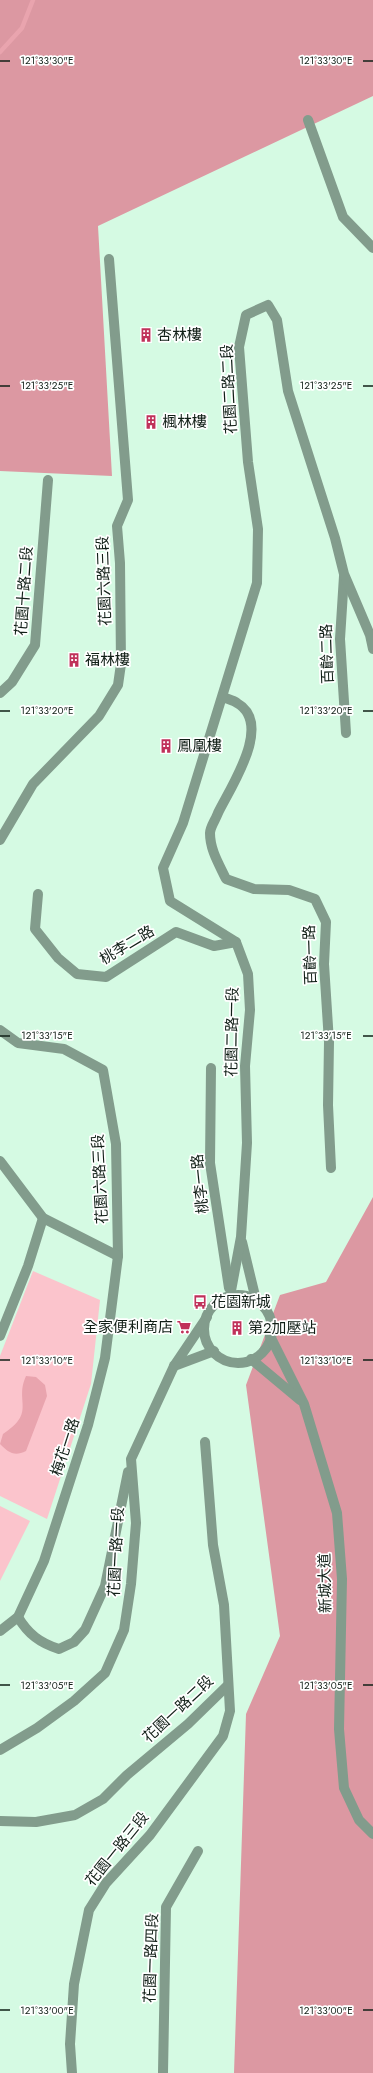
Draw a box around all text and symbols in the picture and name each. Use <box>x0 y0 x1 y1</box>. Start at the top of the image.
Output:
text: 121°33'30"E <box>21 53 73 68</box>
text: 121°33'30"E <box>300 53 352 68</box>
place label: 杏林樓 <box>157 324 202 346</box>
building icon: 杏林樓 <box>138 327 154 343</box>
street label: 花園二路二段 <box>216 343 242 435</box>
text: 121°33'25"E <box>21 378 73 393</box>
text: 121°33'25"E <box>300 378 352 393</box>
place label: 楓林樓 <box>162 411 207 433</box>
building icon: 楓林樓 <box>143 414 159 430</box>
street label: 花園六路三段 <box>91 536 117 626</box>
street label: 花園十路二段 <box>10 545 38 637</box>
street label: 百齡二路 <box>315 624 339 684</box>
place label: 福林樓 <box>85 649 130 671</box>
building icon: 福林樓 <box>66 652 82 668</box>
text: 121°33'20"E <box>20 703 74 718</box>
text: 121°33'20"E <box>299 703 353 718</box>
place label: 鳳凰樓 <box>177 735 222 757</box>
building icon: 鳳凰樓 <box>158 738 174 754</box>
street label: 桃李二路 <box>96 920 158 970</box>
street label: 百齡一路 <box>298 925 322 985</box>
street label: 花園二路一段 <box>220 987 244 1077</box>
text: 121°33'15"E <box>21 1028 73 1043</box>
text: 121°33'15"E <box>300 1028 352 1043</box>
street label: 花園六路三段 <box>87 1133 113 1225</box>
street label: 桃李一路 <box>186 1153 214 1215</box>
place label: 花園新城 <box>211 1291 271 1313</box>
bus stop icon: 花園新城 <box>192 1294 208 1310</box>
place label: 全家便利商店 <box>83 1316 173 1338</box>
place label: 第2加壓站 <box>248 1317 317 1339</box>
supermarket icon: 全家便利商店 <box>176 1319 192 1335</box>
building icon: 第2加壓站 <box>229 1320 245 1336</box>
text: 121°33'10"E <box>21 1353 73 1368</box>
text: 121°33'10"E <box>300 1353 352 1368</box>
street label: 梅花一路 <box>45 1415 85 1479</box>
street label: 花園一路一段 <box>103 1506 129 1598</box>
street label: 新城大道 <box>313 1553 337 1613</box>
street label: 花園一路二段 <box>138 1670 218 1748</box>
text: 121°33'05"E <box>20 1678 74 1693</box>
text: 121°33'05"E <box>299 1678 353 1693</box>
street label: 花園一路三段 <box>80 1807 154 1891</box>
street label: 花園一路四段 <box>138 1913 164 2003</box>
text: 121°33'00"E <box>20 2003 74 2018</box>
text: 121°33'00"E <box>299 2003 353 2018</box>

